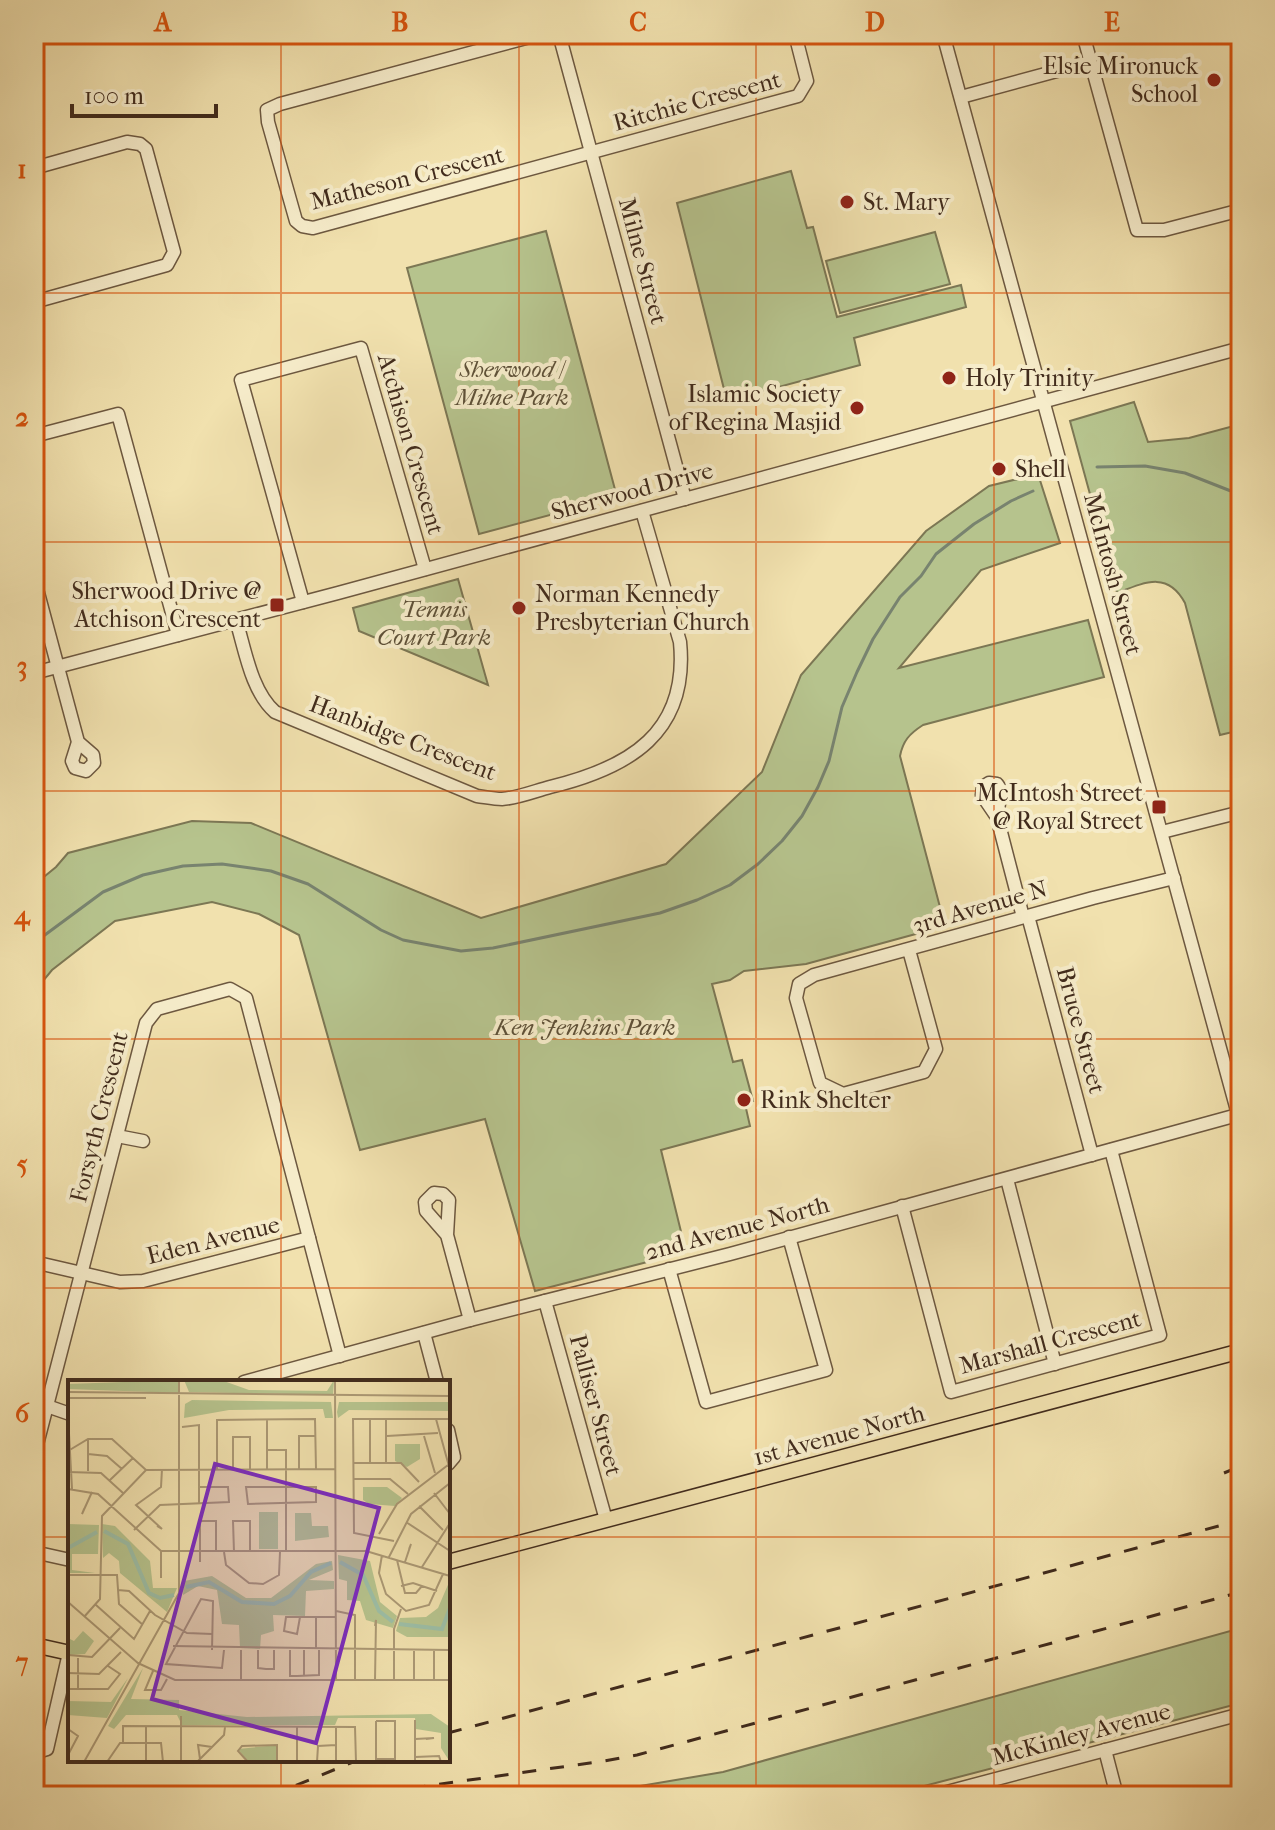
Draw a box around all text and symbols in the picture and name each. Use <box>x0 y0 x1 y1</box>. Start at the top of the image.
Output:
text: A <box>153 7 173 38</box>
text: B <box>392 7 409 38</box>
text: C <box>629 7 647 38</box>
text: D <box>865 7 885 38</box>
text: E <box>1104 7 1120 38</box>
place label: Elsie Mironuck School <box>1043 52 1199 108</box>
street label: Ritchie Crescent <box>610 65 784 137</box>
scale bar <box>72 68 216 118</box>
marker: Elsie Mironuck School <box>1205 71 1223 89</box>
text: 100 m <box>84 82 144 110</box>
street label: Matheson Crescent <box>307 140 507 216</box>
text: 1 <box>17 154 27 185</box>
place label: St. Mary <box>863 188 951 216</box>
marker: St. Mary <box>838 193 856 211</box>
street label: Milne Street <box>613 195 673 328</box>
street label: Atchison Crescent <box>372 350 450 538</box>
park label: Sherwood / Milne Park <box>453 355 569 411</box>
place label: Holy Trinity <box>965 364 1095 392</box>
marker: Holy Trinity <box>940 369 958 387</box>
place label: Islamic Society of Regina Masjid <box>669 380 842 436</box>
marker: Islamic Society of Regina Masjid <box>848 399 866 417</box>
text: 2 <box>15 402 29 433</box>
place label: Shell <box>1015 455 1066 483</box>
street label: Sherwood Drive <box>548 456 716 526</box>
marker: Shell <box>990 460 1008 478</box>
street label: McIntosh Street <box>1078 490 1148 659</box>
place label: Sherwood Drive @ Atchison Crescent <box>71 577 261 633</box>
place label: Norman Kennedy Presbyterian Church <box>535 580 750 636</box>
park label: Tennis Court Park <box>377 595 491 651</box>
marker: Sherwood Drive @ Atchison Crescent <box>268 596 286 614</box>
marker: Norman Kennedy Presbyterian Church <box>510 599 528 617</box>
text: 3 <box>17 651 27 682</box>
street label: Hanbidge Crescent <box>306 689 501 787</box>
place label: McIntosh Street @ Royal Street <box>976 779 1143 835</box>
marker: McIntosh Street @ Royal Street <box>1150 798 1168 816</box>
street label: 3rd Avenue N <box>909 874 1051 940</box>
text: 4 <box>13 900 31 932</box>
street label: Bruce Street <box>1051 963 1111 1097</box>
park label: Ken Jenkins Park <box>492 1013 676 1041</box>
street label: Forsyth Crescent <box>64 1028 134 1205</box>
place label: Rink Shelter <box>760 1086 891 1114</box>
marker: Rink Shelter <box>735 1091 753 1109</box>
text: 5 <box>16 1149 28 1180</box>
street label: 2nd Avenue North <box>642 1190 832 1266</box>
street label: Eden Avenue <box>144 1210 283 1270</box>
street label: Marshall Crescent <box>956 1304 1144 1380</box>
street label: Palliser Street <box>564 1331 628 1479</box>
inset map <box>68 1380 450 1762</box>
text: 6 <box>15 1398 30 1429</box>
street label: 1st Avenue North <box>750 1399 928 1471</box>
text: 7 <box>15 1647 29 1678</box>
street label: McKinley Avenue <box>989 1697 1174 1771</box>

